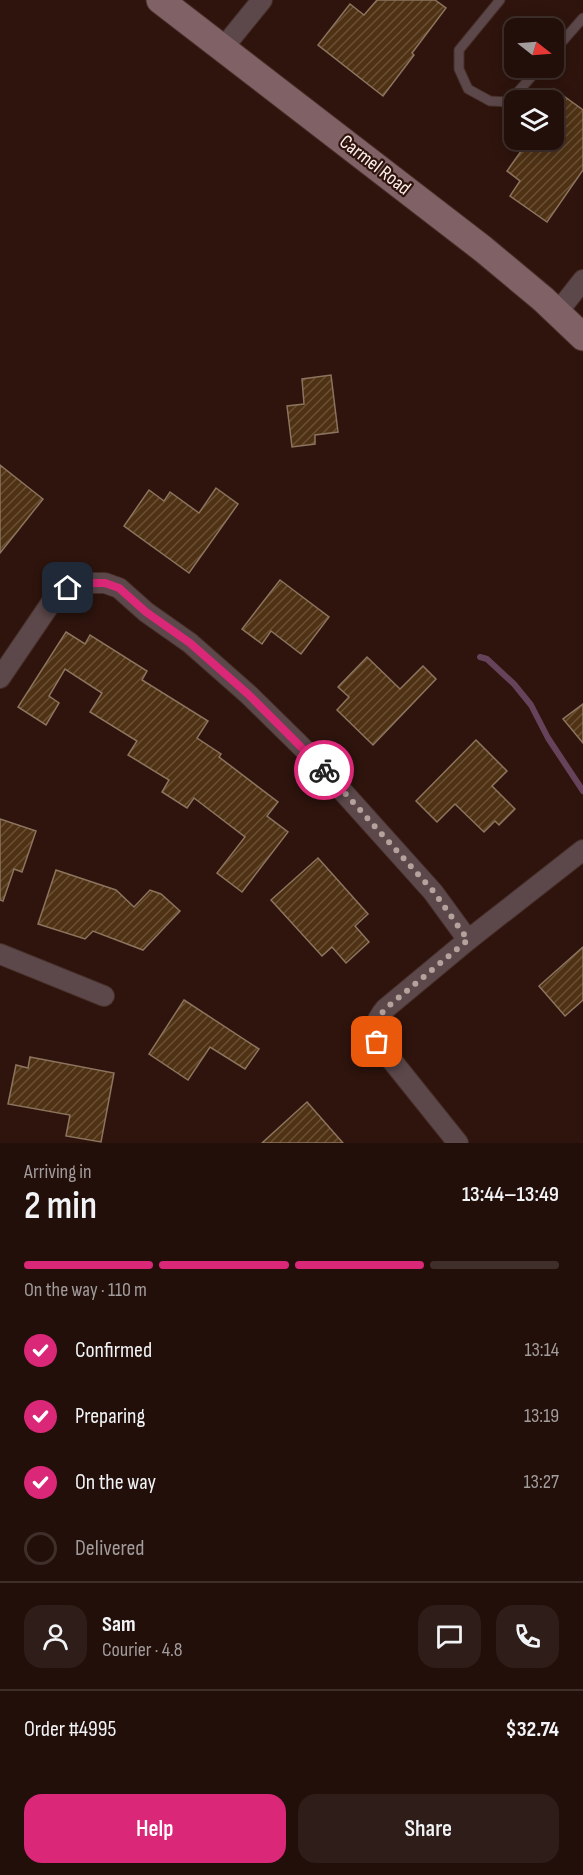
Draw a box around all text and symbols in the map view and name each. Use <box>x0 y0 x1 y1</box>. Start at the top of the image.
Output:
north arrow <box>504 18 564 78</box>
map controls <box>504 18 564 150</box>
button: layers <box>504 90 564 150</box>
street label: Carmel Road <box>335 130 415 200</box>
pin <box>42 562 93 613</box>
icon: home <box>51 571 84 604</box>
courier <box>294 740 354 800</box>
icon: bike <box>308 754 341 787</box>
pin <box>351 1016 402 1067</box>
icon: bag <box>360 1025 393 1058</box>
text: Arriving in <box>24 1160 92 1184</box>
text: 13:44–13:49 <box>462 1181 559 1208</box>
text: 2 min <box>24 1183 97 1230</box>
text: On the way · 110 m <box>24 1278 147 1302</box>
icon: check <box>24 1334 57 1367</box>
text: Confirmed <box>75 1337 152 1364</box>
text: 13:14 <box>524 1338 559 1362</box>
icon: check <box>24 1400 57 1433</box>
text: Preparing <box>75 1403 145 1430</box>
text: 13:19 <box>524 1404 559 1428</box>
icon: check <box>24 1466 57 1499</box>
text: On the way <box>75 1469 156 1496</box>
text: 13:27 <box>524 1470 559 1494</box>
text: Delivered <box>75 1535 144 1562</box>
button: person <box>24 1605 87 1668</box>
button: chat <box>418 1605 481 1668</box>
button: phone <box>496 1605 559 1668</box>
text: Sam <box>102 1611 136 1638</box>
text: Courier · 4.8 <box>102 1638 183 1662</box>
text: Order #4995 <box>24 1716 116 1743</box>
text: $32.74 <box>505 1716 559 1743</box>
button: Help <box>24 1794 286 1863</box>
button: Share <box>298 1794 559 1863</box>

